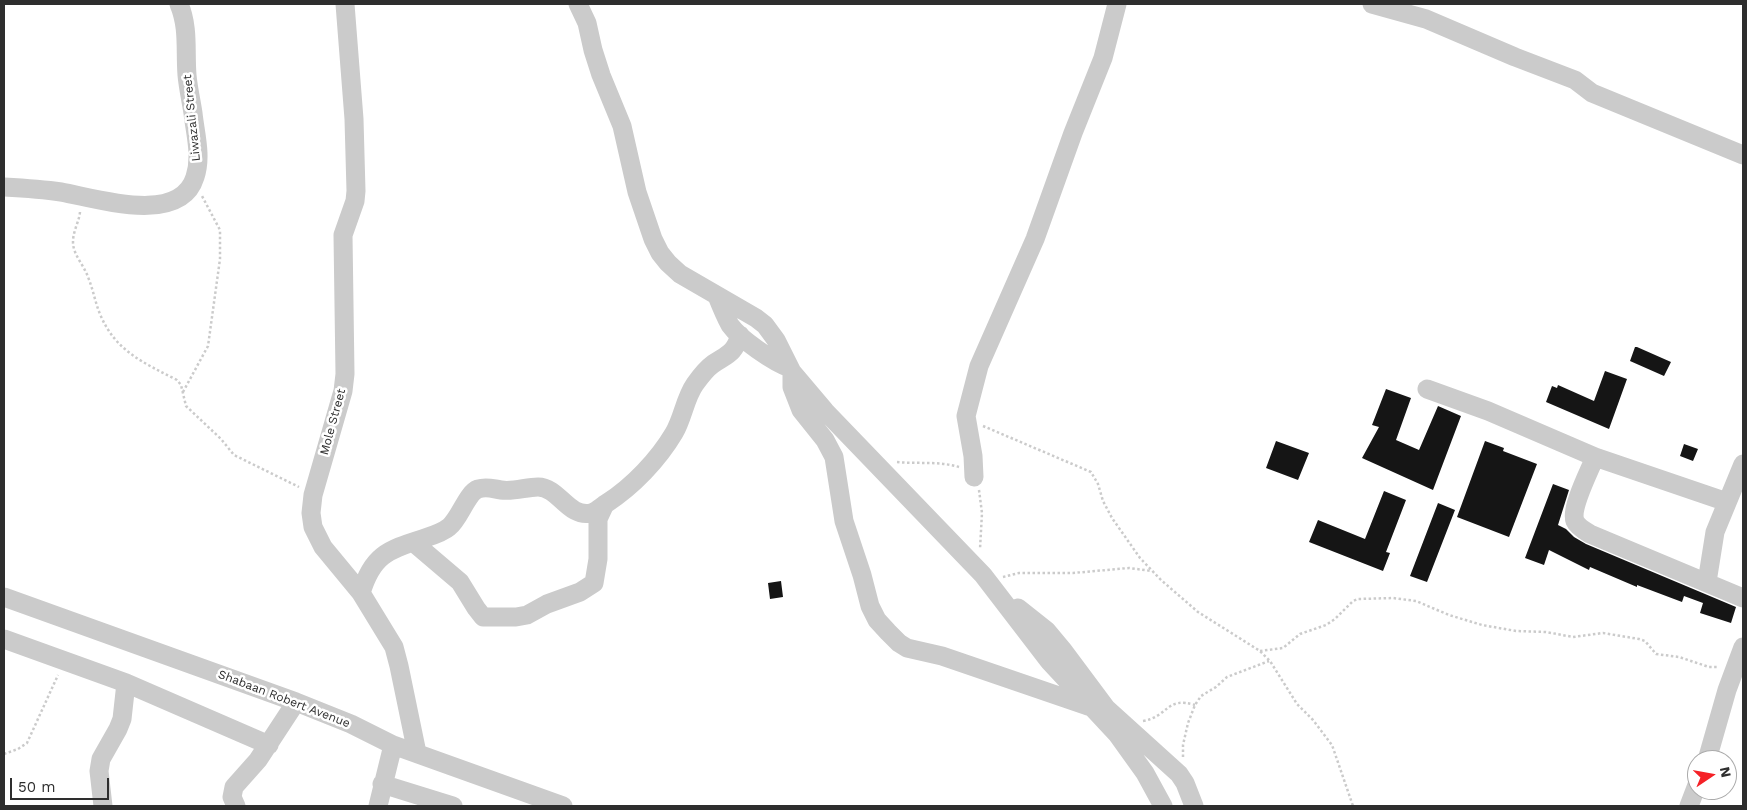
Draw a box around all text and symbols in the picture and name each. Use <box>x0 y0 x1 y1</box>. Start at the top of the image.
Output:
street label: Liwazali Street <box>180 74 204 162</box>
street label: Mole Street <box>317 387 349 457</box>
street label: Shabaan Robert Avenue <box>216 667 352 731</box>
north arrow <box>1687 750 1737 800</box>
text: N <box>1717 765 1735 779</box>
scale bar <box>12 768 111 800</box>
text: 50 m <box>18 778 55 796</box>

